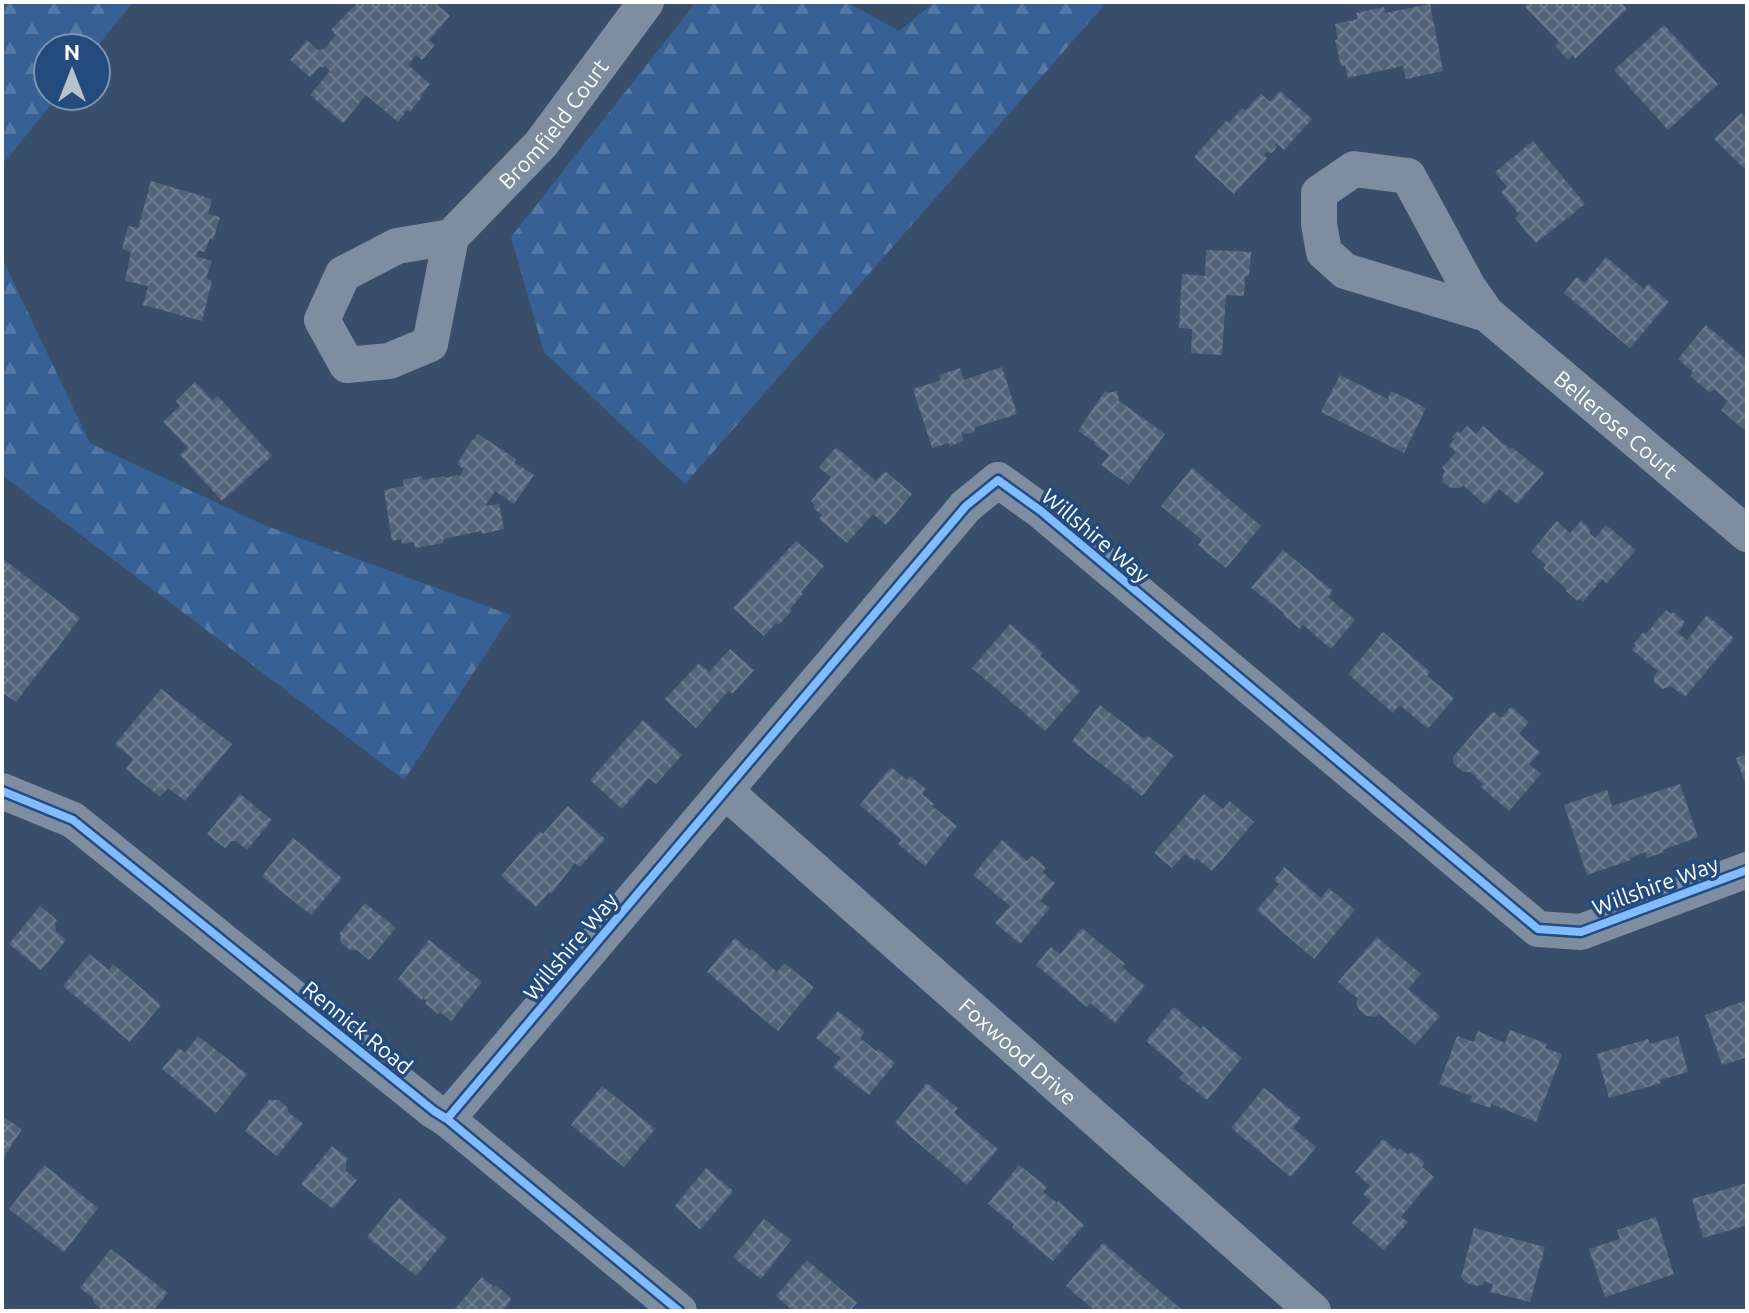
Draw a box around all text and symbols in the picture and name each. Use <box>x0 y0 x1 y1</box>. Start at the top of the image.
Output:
north arrow <box>32 32 112 112</box>
text: N <box>64 39 80 64</box>
street label: Bromfield Court <box>493 53 613 193</box>
street label: Bellerose Court <box>1550 364 1684 483</box>
street label: Willshire Way <box>1037 483 1155 587</box>
street label: Willshire Way <box>1589 850 1722 919</box>
street label: Willshire Way <box>518 887 622 1005</box>
street label: Rennick Road <box>298 975 418 1079</box>
street label: Foxwood Drive <box>955 992 1082 1109</box>

